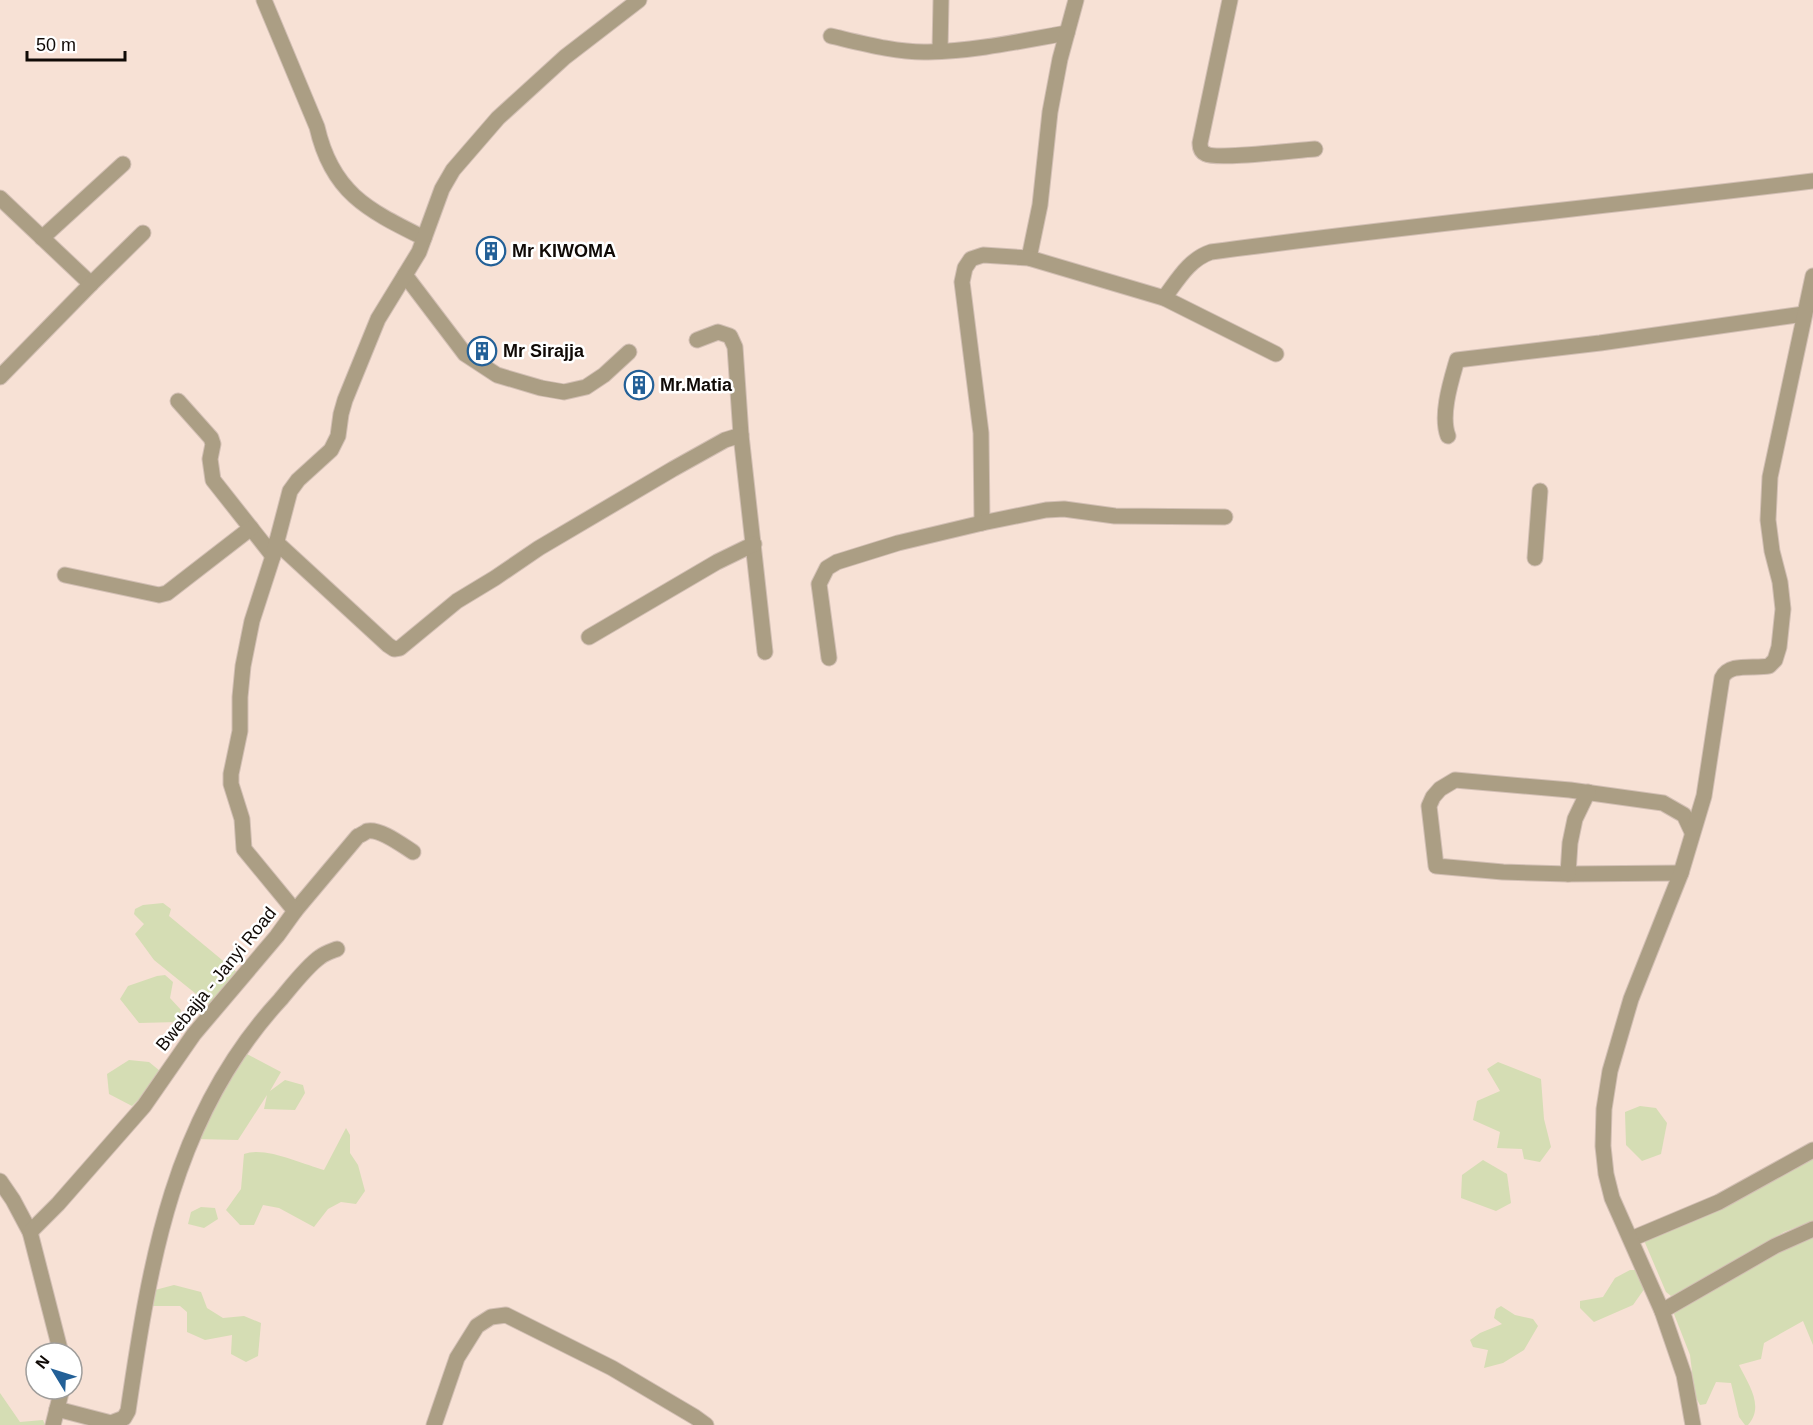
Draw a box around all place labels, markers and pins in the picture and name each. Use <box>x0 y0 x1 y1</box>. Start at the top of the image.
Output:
building icon: Mr KIWOMA <box>475 235 507 267</box>
place label: Mr KIWOMA <box>512 241 616 261</box>
building icon: Mr Sirajja <box>466 335 498 367</box>
place label: Mr Sirajja <box>503 341 585 361</box>
building icon: Mr.Matia <box>623 369 655 401</box>
place label: Mr.Matia <box>660 375 733 395</box>

